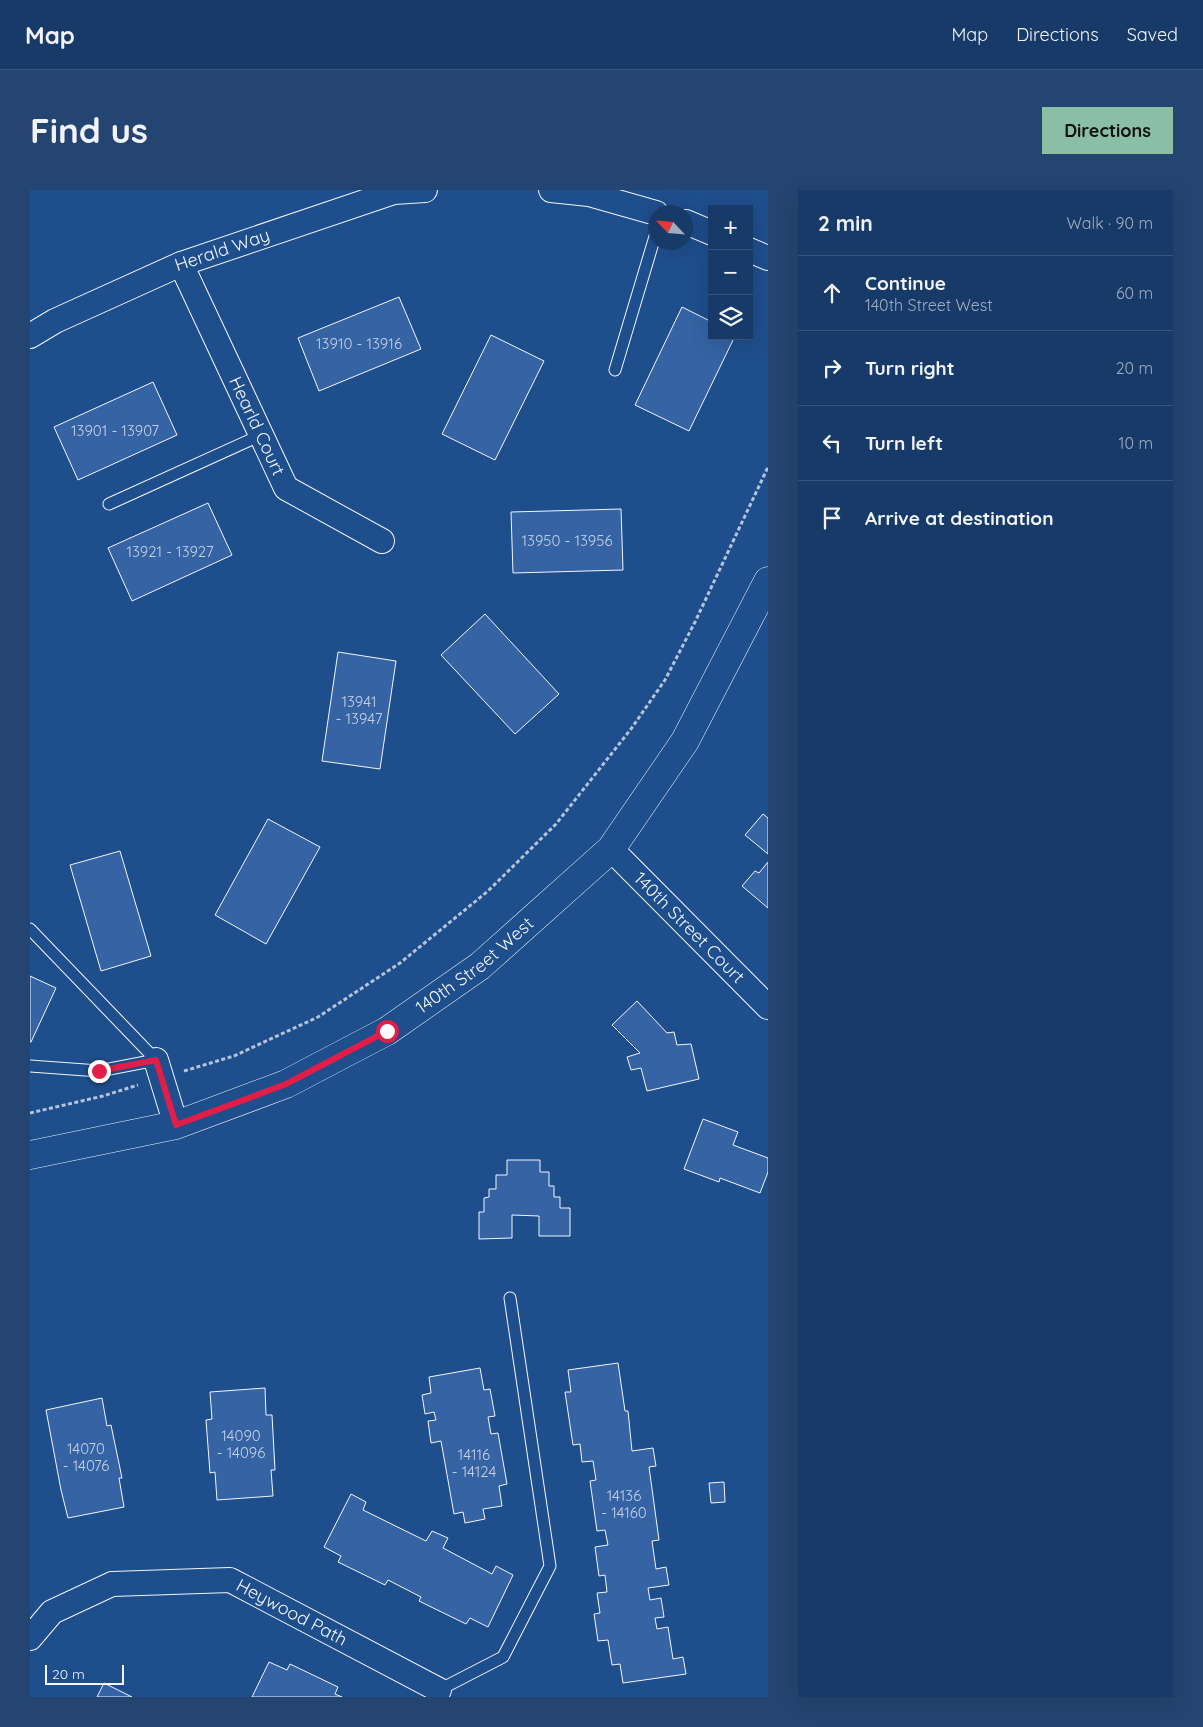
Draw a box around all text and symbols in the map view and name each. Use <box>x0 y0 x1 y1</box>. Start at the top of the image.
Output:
text: Map <box>25 20 75 50</box>
text: Map <box>951 23 988 46</box>
text: Directions <box>1016 23 1099 46</box>
text: Saved <box>1127 23 1178 46</box>
button: Directions <box>1042 107 1173 154</box>
text: Find us <box>30 108 148 152</box>
north arrow <box>648 205 693 250</box>
map controls <box>708 205 753 340</box>
button: + <box>708 205 753 250</box>
text: 2 min <box>818 210 873 236</box>
text: Walk · 90 m <box>1066 213 1153 233</box>
street label: Herald Way <box>172 223 273 276</box>
button: − <box>708 250 753 295</box>
text: Continue <box>865 271 946 295</box>
icon: ahead <box>818 279 846 307</box>
text: 60 m <box>1116 283 1153 303</box>
button: layers <box>708 295 753 340</box>
text: 140th Street West <box>865 295 993 315</box>
house number: 13910 - 13916 <box>316 334 402 353</box>
icon: right <box>818 354 846 382</box>
text: Turn right <box>865 356 954 380</box>
text: 20 m <box>1116 358 1153 378</box>
street label: Hearld Court <box>224 373 291 479</box>
house number: 13901 - 13907 <box>71 421 159 440</box>
icon: left <box>818 429 846 457</box>
text: Turn left <box>865 431 943 455</box>
text: 10 m <box>1119 433 1153 453</box>
icon: arrive <box>818 504 846 532</box>
text: Arrive at destination <box>865 506 1054 530</box>
house number: 13950 - 13956 <box>522 531 612 550</box>
house number: 13921 - 13927 <box>126 542 214 561</box>
house number: 13941 - 13947 <box>336 692 383 728</box>
street label: 140th Street Court <box>629 867 750 988</box>
street label: 140th Street West <box>411 912 538 1019</box>
route start <box>376 1020 399 1043</box>
route end <box>88 1060 111 1083</box>
house number: 14090 - 14096 <box>217 1426 265 1462</box>
house number: 14070 - 14076 <box>63 1439 109 1475</box>
house number: 14116 - 14124 <box>452 1445 496 1481</box>
house number: 14136 - 14160 <box>601 1486 647 1522</box>
street label: Heywood Path <box>232 1573 351 1651</box>
scale bar <box>45 1662 124 1685</box>
text: 20 m <box>52 1665 85 1683</box>

